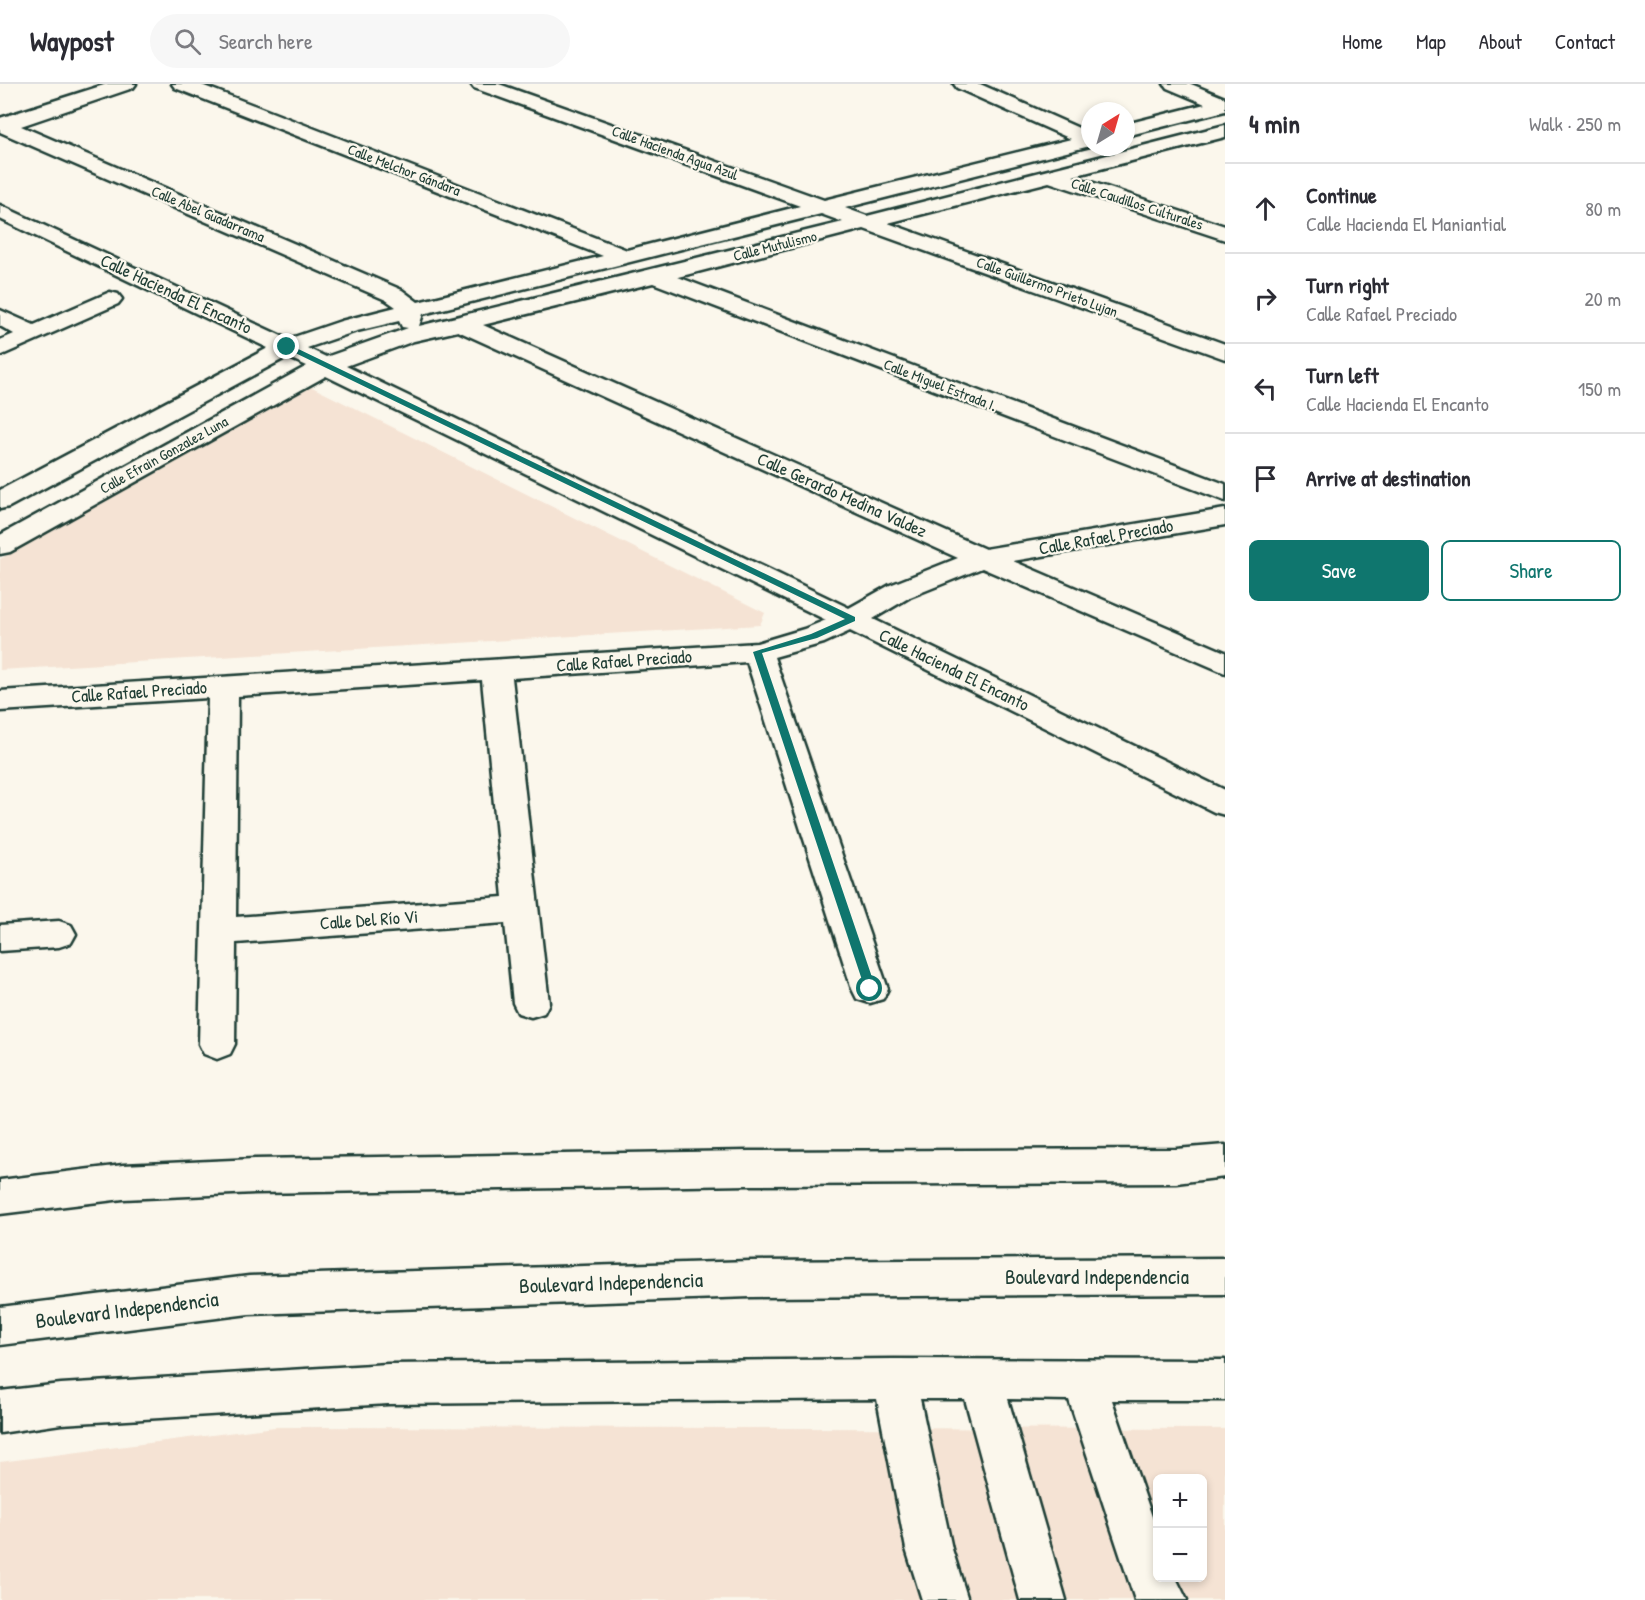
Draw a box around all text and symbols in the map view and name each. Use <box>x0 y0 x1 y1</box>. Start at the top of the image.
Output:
search box <box>150 14 570 68</box>
text: Waypost <box>30 22 114 60</box>
icon: search <box>171 25 204 58</box>
text: Search here <box>219 26 313 56</box>
text: Home <box>1342 27 1383 56</box>
text: Map <box>1416 27 1446 56</box>
text: About <box>1479 27 1522 56</box>
text: Contact <box>1555 27 1615 56</box>
north arrow <box>1081 102 1135 156</box>
text: 4 min <box>1249 106 1300 141</box>
text: Walk · 250 m <box>1529 110 1621 137</box>
street label: Calle Hacienda Agua Azul <box>609 120 741 185</box>
street label: Calle Melchor Gándara <box>345 138 464 201</box>
street label: Calle Caudillos Culturales <box>1068 172 1206 235</box>
street label: Calle Abel Guadarrama <box>148 180 268 247</box>
text: Continue <box>1306 180 1377 210</box>
icon: ahead <box>1249 192 1282 225</box>
text: 80 m <box>1585 195 1621 222</box>
text: Calle Hacienda El Maniantial <box>1306 210 1506 237</box>
street label: Calle Mutulismo <box>731 225 819 266</box>
street label: Calle Hacienda El Encanto <box>96 247 256 340</box>
street label: Calle Guillermo Prieto Lujan <box>973 251 1121 322</box>
text: Turn right <box>1306 270 1389 300</box>
icon: right <box>1249 282 1282 315</box>
text: 20 m <box>1584 285 1621 312</box>
text: Calle Rafael Preciado <box>1306 300 1457 327</box>
route end <box>273 333 299 359</box>
street label: Calle Miguel Estrada I. <box>881 353 1000 416</box>
text: Turn left <box>1306 360 1379 390</box>
icon: left <box>1249 372 1282 405</box>
text: 150 m <box>1578 375 1621 402</box>
text: Calle Hacienda El Encanto <box>1306 390 1489 417</box>
street label: Calle Efrain Gonzalez Luna <box>96 411 232 499</box>
street label: Calle Gerardo Medina Valdez <box>753 446 931 543</box>
icon: arrive <box>1249 462 1282 495</box>
text: Arrive at destination <box>1306 463 1471 493</box>
street label: Calle Rafael Preciado <box>1037 512 1175 561</box>
button: Save <box>1249 540 1429 601</box>
button: Share <box>1441 540 1621 601</box>
street label: Calle Hacienda El Encanto <box>875 622 1034 717</box>
street label: Calle Rafael Preciado <box>555 643 693 678</box>
street label: Calle Rafael Preciado <box>70 674 208 709</box>
street label: Calle Del Río Vi <box>319 904 419 935</box>
route start <box>856 975 882 1001</box>
street label: Boulevard Independencia <box>1005 1262 1189 1291</box>
street label: Boulevard Independencia <box>518 1265 704 1300</box>
street label: Boulevard Independencia <box>34 1284 220 1335</box>
map controls <box>1153 1474 1207 1582</box>
button: + <box>1153 1474 1207 1528</box>
button: − <box>1153 1528 1207 1582</box>

